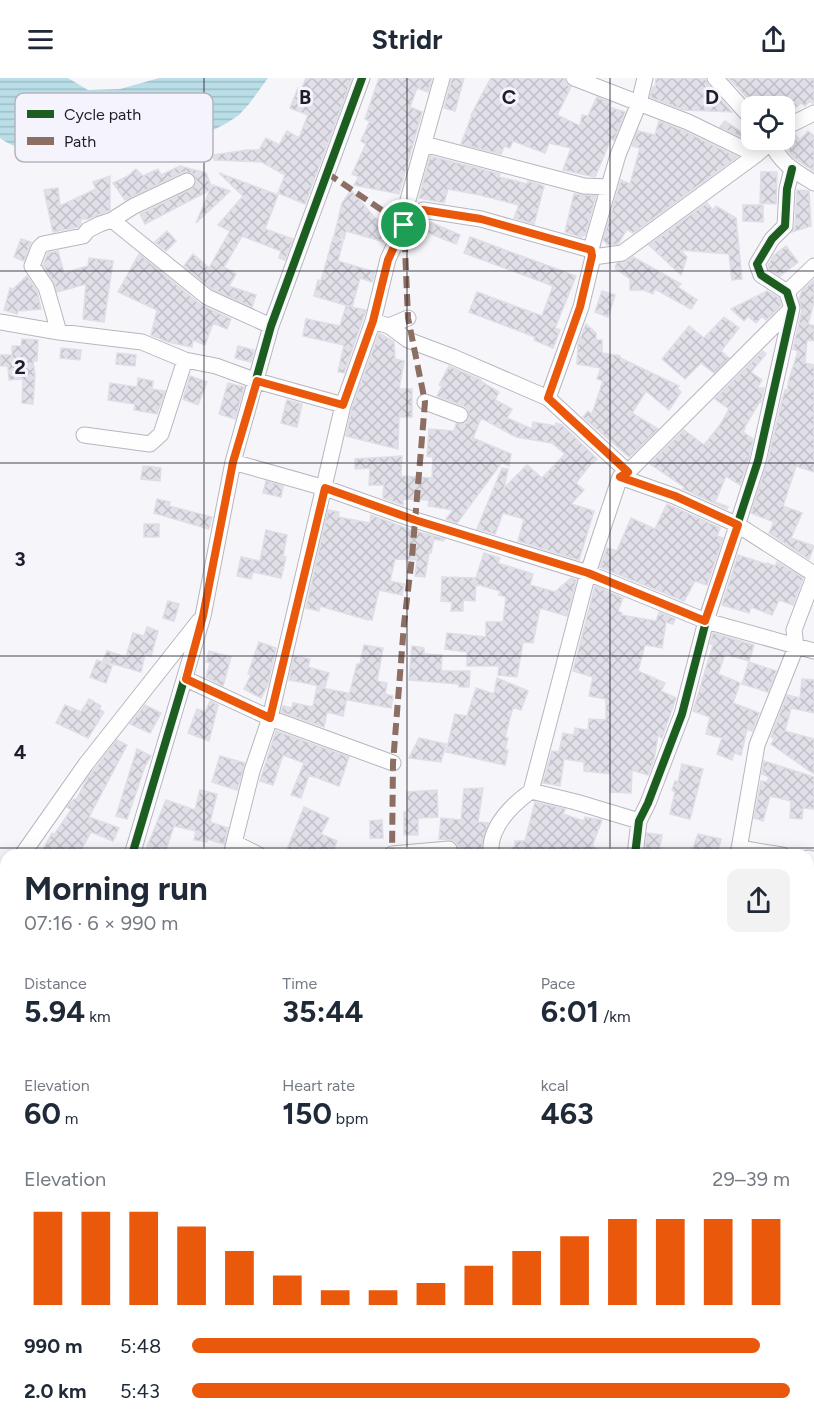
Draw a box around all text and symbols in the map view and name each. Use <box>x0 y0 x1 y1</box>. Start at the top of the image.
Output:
icon: menu <box>24 23 57 56</box>
text: Stridr <box>372 23 442 56</box>
icon: share <box>757 23 790 56</box>
text: B <box>299 85 311 109</box>
text: C <box>502 85 516 109</box>
text: D <box>705 85 719 109</box>
legend <box>15 93 213 162</box>
map controls <box>741 96 795 150</box>
button: locate <box>741 96 795 150</box>
text: Cycle path <box>64 105 141 124</box>
text: Path <box>64 132 96 151</box>
pin <box>378 199 429 250</box>
icon: arrive <box>387 208 420 241</box>
text: 2 <box>14 355 26 379</box>
text: 3 <box>14 547 26 571</box>
text: 4 <box>14 740 27 764</box>
text: Morning run <box>24 869 208 908</box>
button: share <box>727 869 790 932</box>
text: 07:16 · 6 × 990 m <box>24 911 178 935</box>
text: Distance <box>24 974 87 993</box>
text: Time <box>282 974 317 993</box>
text: Pace <box>541 974 575 993</box>
text: 5.94 <box>24 993 85 1030</box>
text: 35:44 <box>282 993 363 1030</box>
text: 6:01 <box>541 993 599 1030</box>
text: km <box>85 1007 111 1026</box>
text: /km <box>599 1007 631 1026</box>
text: Elevation <box>24 1076 90 1095</box>
text: Heart rate <box>282 1076 355 1095</box>
text: kcal <box>541 1076 569 1095</box>
text: 60 <box>24 1095 61 1132</box>
text: 150 <box>282 1095 332 1132</box>
text: 463 <box>541 1095 594 1132</box>
text: m <box>61 1109 78 1128</box>
text: bpm <box>332 1109 368 1128</box>
text: Elevation <box>24 1167 106 1191</box>
text: 29–39 m <box>712 1167 790 1191</box>
text: 990 m <box>24 1334 82 1358</box>
text: 5:48 <box>120 1334 161 1358</box>
text: 2.0 km <box>24 1379 86 1403</box>
text: 5:43 <box>120 1379 160 1403</box>

